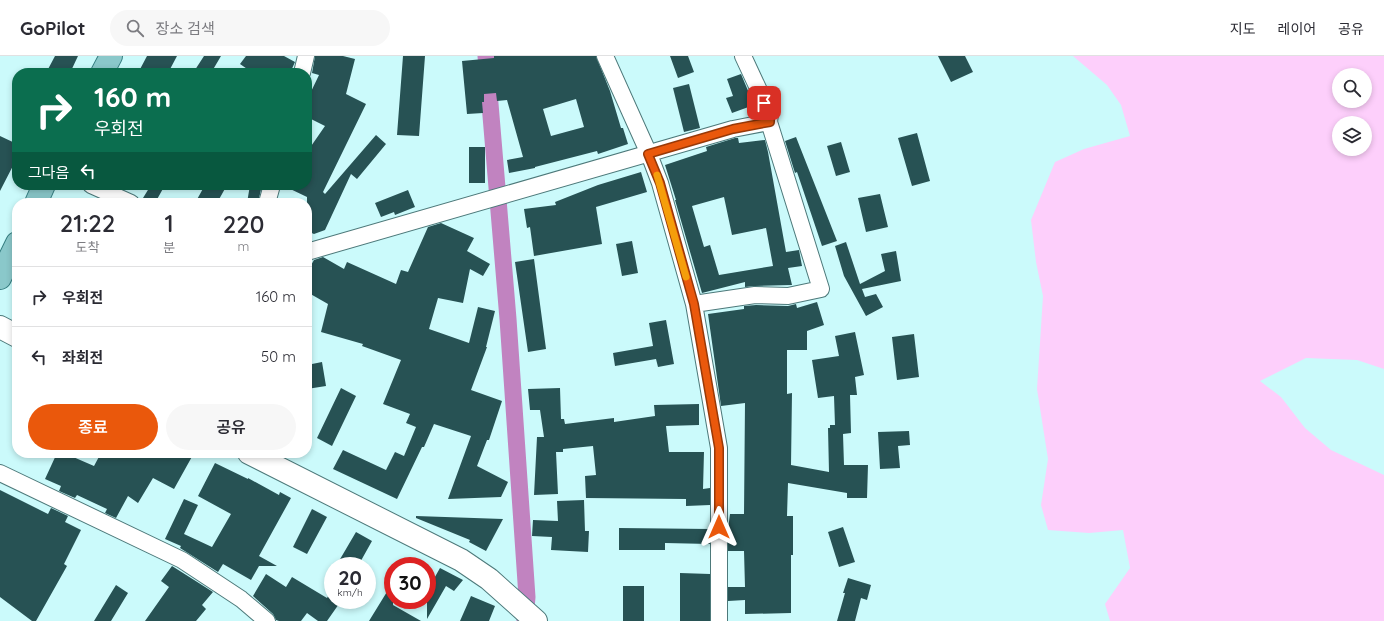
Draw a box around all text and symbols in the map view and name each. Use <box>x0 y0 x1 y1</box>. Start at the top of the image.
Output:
search box <box>110 10 390 46</box>
text: GoPilot <box>20 16 86 40</box>
icon: search <box>124 17 146 39</box>
text: 장소 검색 <box>156 19 215 38</box>
text: 지도 <box>1230 20 1256 38</box>
text: 레이어 <box>1278 20 1316 38</box>
text: 공유 <box>1338 20 1364 38</box>
map controls <box>1332 68 1372 156</box>
button: search <box>1332 68 1372 108</box>
text: 160 m <box>94 79 171 114</box>
icon: right <box>28 84 80 136</box>
pin <box>747 86 781 120</box>
icon: arrive <box>753 92 775 114</box>
button: layers <box>1332 116 1372 156</box>
text: 우회전 <box>94 117 144 140</box>
icon: left <box>77 160 99 182</box>
text: 그다음 <box>28 163 69 182</box>
text: 21:22 <box>60 208 115 238</box>
text: 1 <box>164 208 174 238</box>
text: 220 <box>223 209 264 239</box>
text: m <box>238 238 249 254</box>
text: 도착 <box>76 239 99 255</box>
text: 분 <box>163 239 175 255</box>
icon: right <box>28 286 50 308</box>
text: 160 m <box>256 287 296 306</box>
text: 우회전 <box>62 288 103 307</box>
icon: left <box>28 346 50 368</box>
text: 50 m <box>261 347 296 366</box>
text: 좌회전 <box>62 348 103 367</box>
button: 종료 <box>28 404 158 450</box>
button: 공유 <box>166 404 296 450</box>
position arrow <box>698 506 740 548</box>
speed limit sign: 30 <box>384 557 436 609</box>
text: 20 <box>338 565 362 590</box>
text: km/h <box>337 586 363 599</box>

